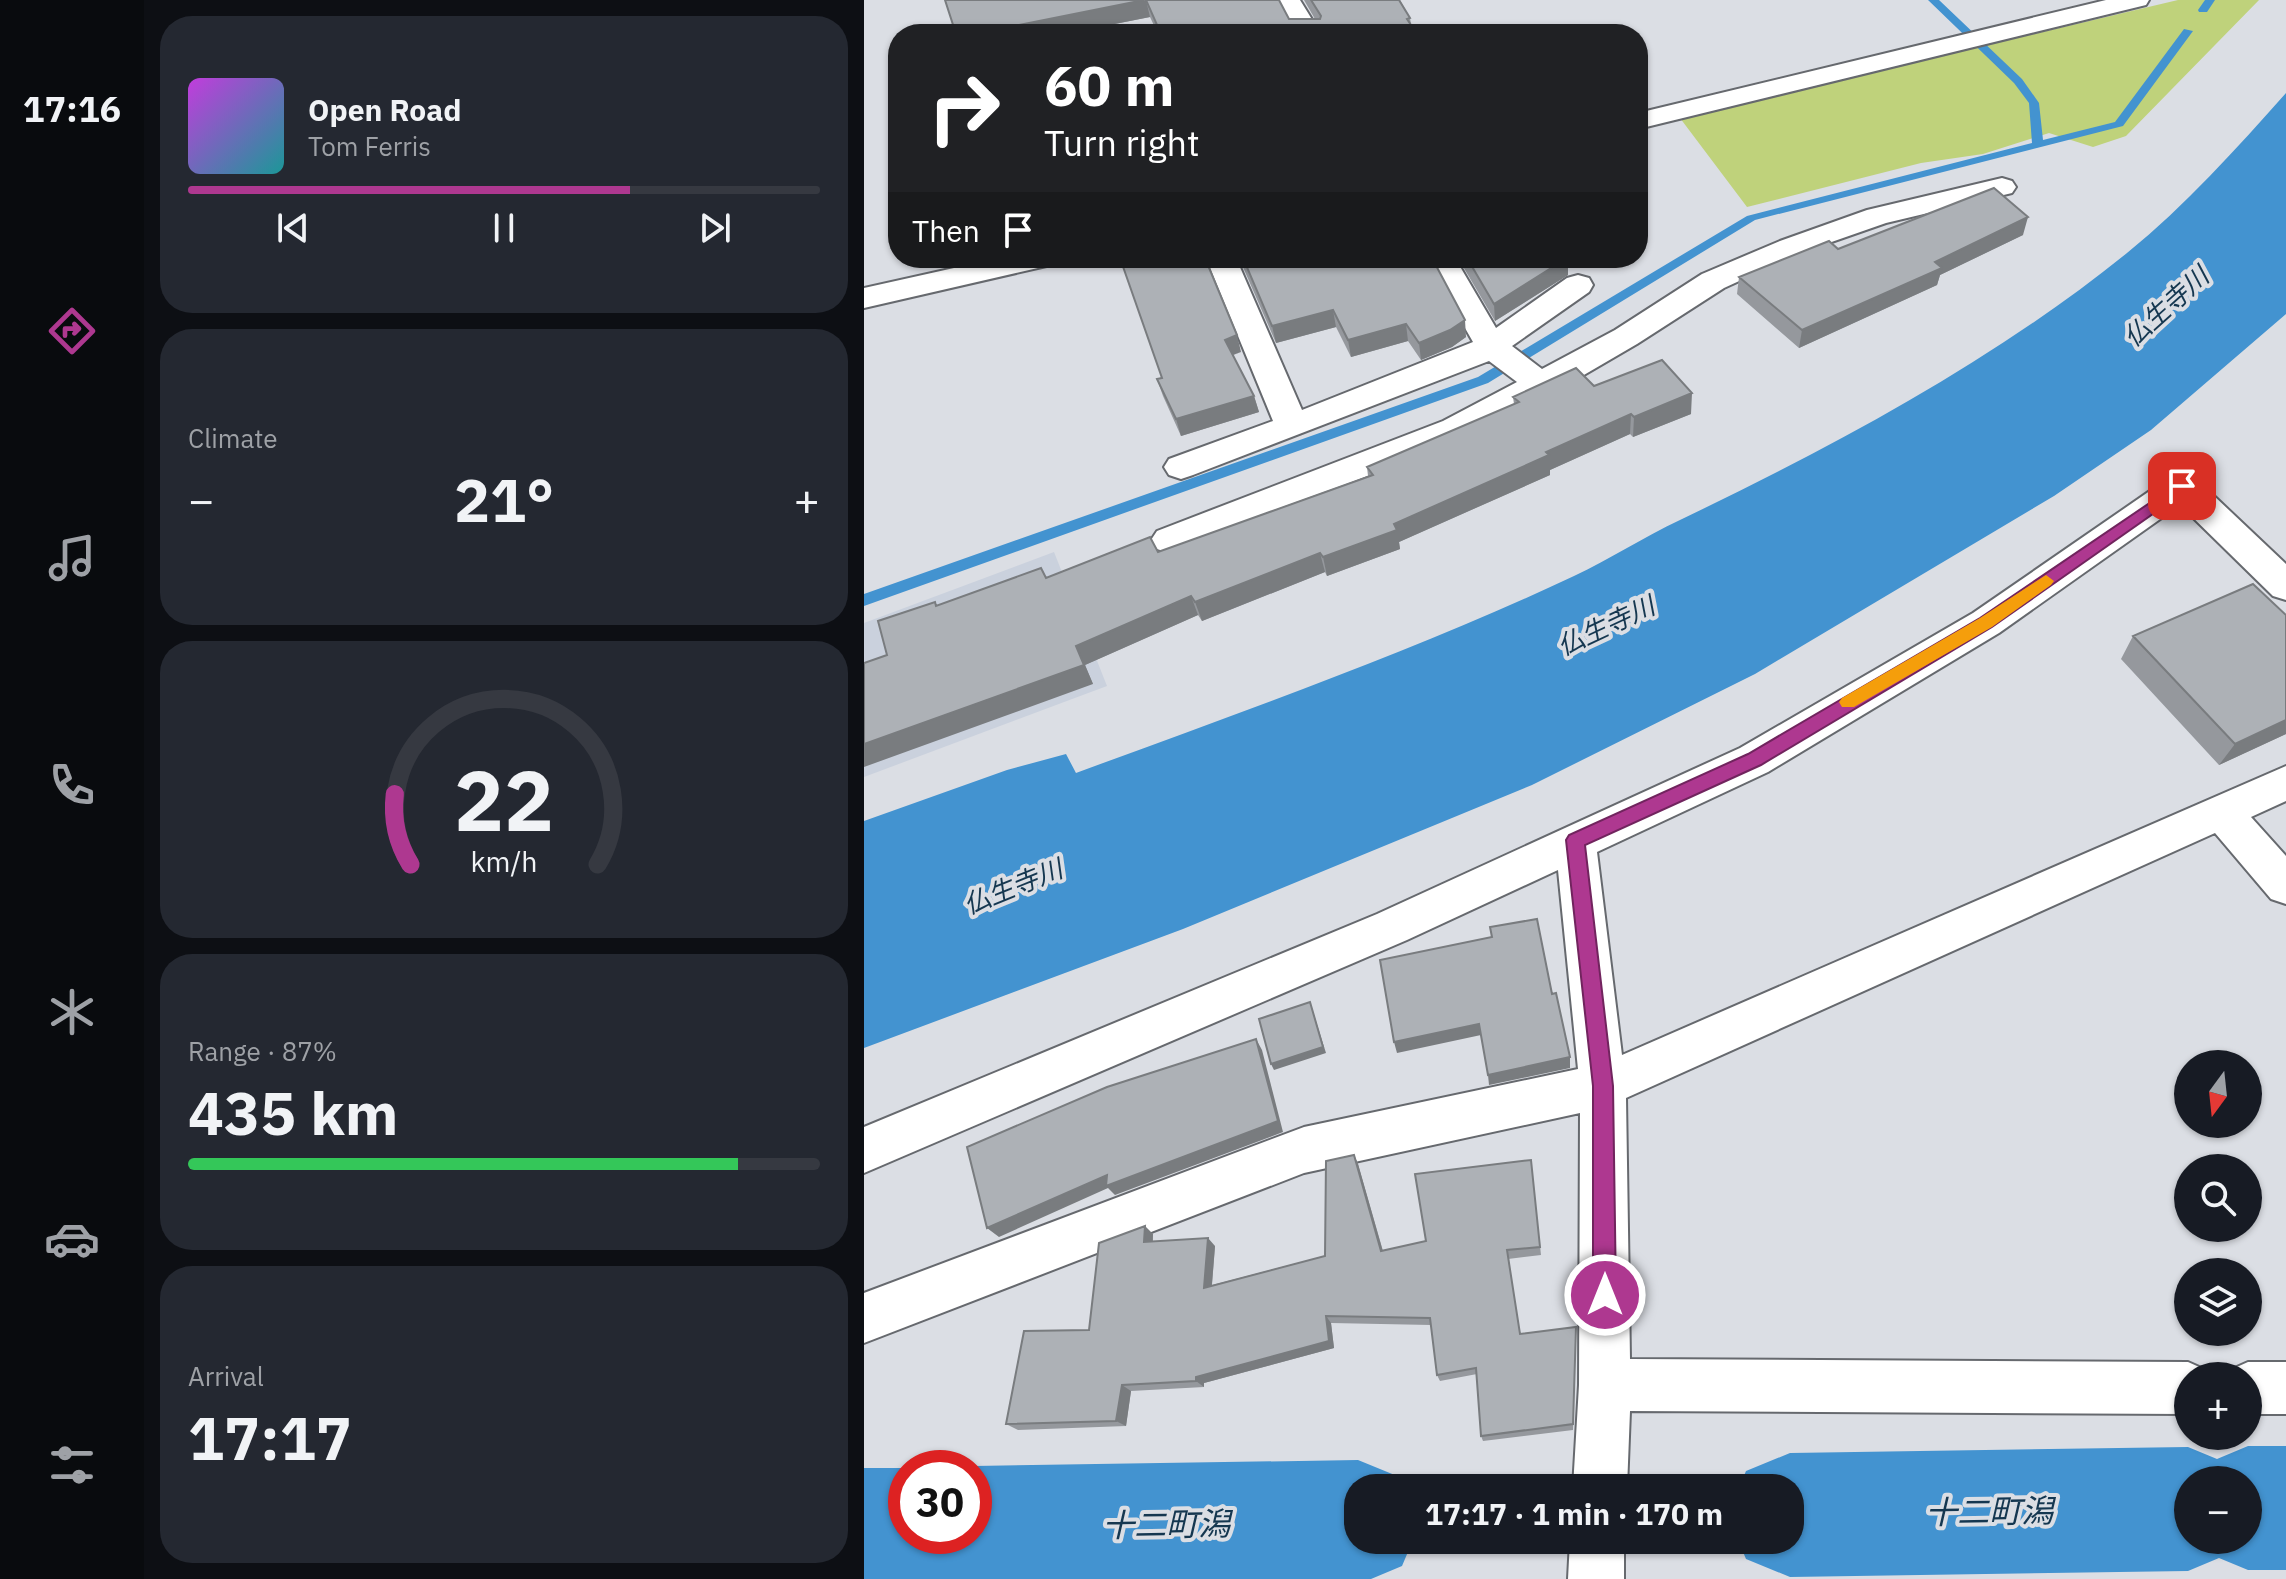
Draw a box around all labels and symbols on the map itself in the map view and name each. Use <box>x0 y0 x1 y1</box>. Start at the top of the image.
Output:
water label: 仏生寺川 <box>2115 257 2218 354</box>
pin <box>2148 452 2216 520</box>
water label: 仏生寺川 <box>1551 586 1663 662</box>
water label: 仏生寺川 <box>958 850 1070 921</box>
north arrow <box>2174 1050 2262 1138</box>
position arrow <box>1563 1253 1647 1337</box>
speed limit sign: 30 <box>888 1450 992 1554</box>
water label: 十二町潟 <box>1925 1489 2057 1533</box>
water label: 十二町潟 <box>1102 1502 1234 1546</box>

